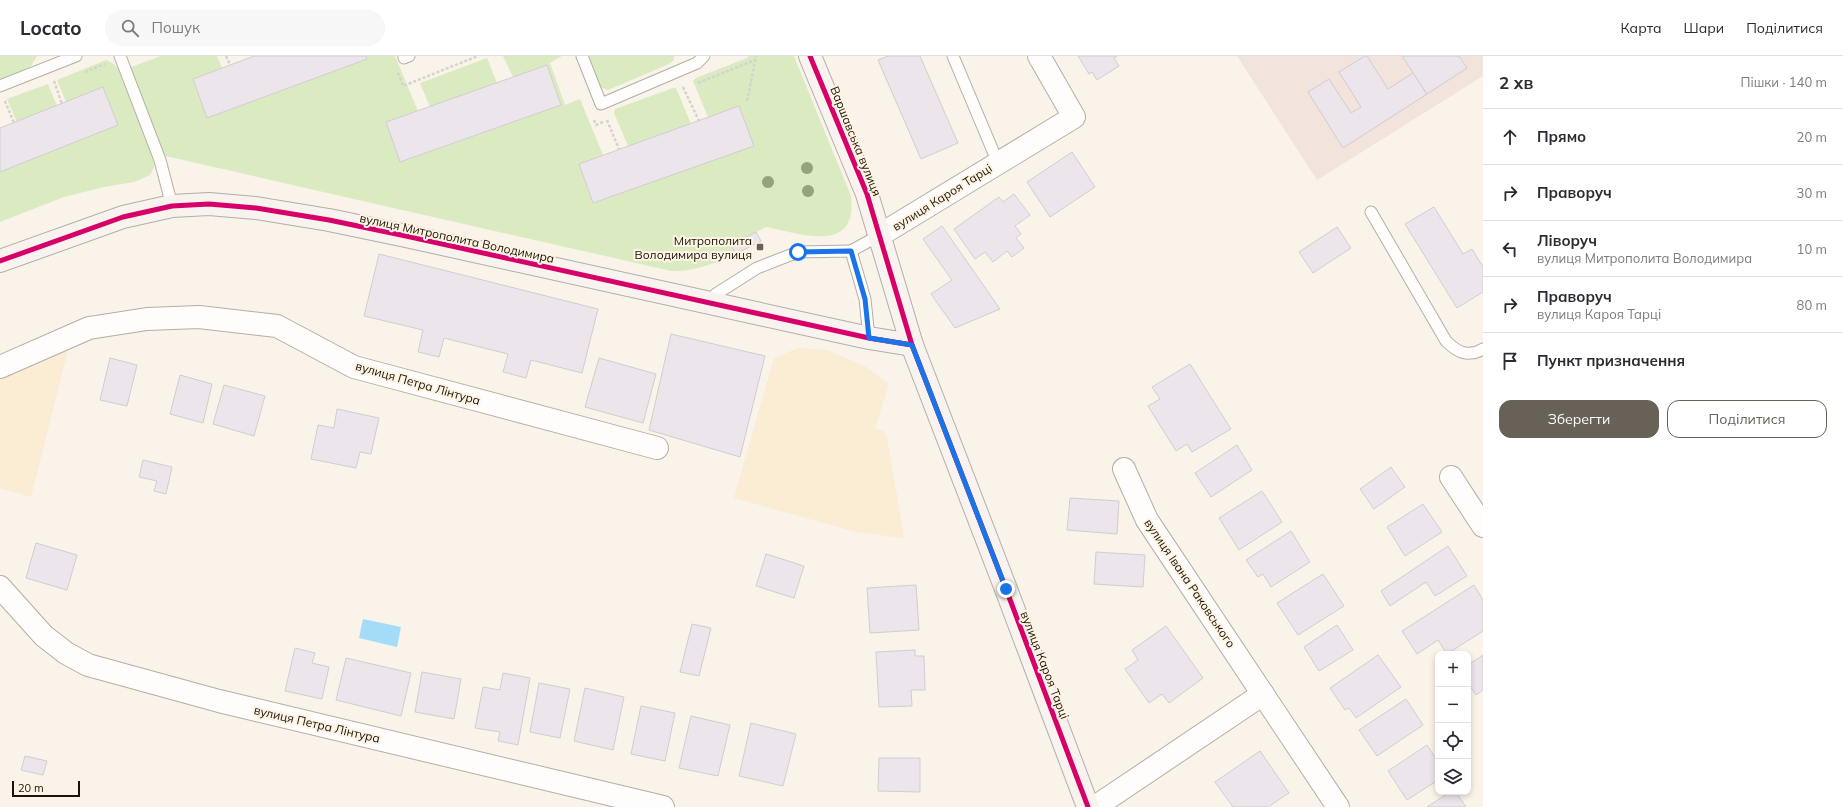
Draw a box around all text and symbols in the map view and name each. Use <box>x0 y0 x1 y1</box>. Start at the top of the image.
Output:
search box <box>105 10 385 46</box>
text: Locato <box>20 16 81 40</box>
icon: search <box>119 17 141 39</box>
text: Пошук <box>151 18 200 37</box>
text: Карта <box>1620 19 1662 37</box>
text: Шари <box>1684 19 1724 37</box>
text: Поділитися <box>1746 19 1823 37</box>
text: 2 хв <box>1499 72 1533 93</box>
text: Пішки · 140 m <box>1740 74 1827 90</box>
street label: Варшавська вулиця <box>827 84 885 198</box>
icon: ahead <box>1499 126 1521 148</box>
text: Прямо <box>1537 127 1586 146</box>
text: 20 m <box>1797 129 1827 145</box>
street label: вулиця Кароя Тарці <box>889 160 995 234</box>
icon: right <box>1499 182 1521 204</box>
text: Праворуч <box>1537 183 1612 202</box>
text: 30 m <box>1797 185 1827 201</box>
street label: вулиця Митрополита Володимира <box>358 210 556 266</box>
text: Ліворуч <box>1537 231 1597 250</box>
place label: Митрополита Володимира вулиця <box>635 233 752 262</box>
icon: left <box>1499 238 1521 260</box>
text: 10 m <box>1797 241 1827 257</box>
marker: Митрополита Володимира вулиця <box>755 242 765 252</box>
route start <box>789 243 807 261</box>
text: вулиця Митрополита Володимира <box>1537 250 1752 266</box>
text: Праворуч <box>1537 287 1612 306</box>
icon: right <box>1499 294 1521 316</box>
text: 80 m <box>1797 297 1827 313</box>
text: вулиця Кароя Тарці <box>1537 306 1661 322</box>
icon: arrive <box>1499 350 1521 372</box>
text: Пункт призначення <box>1537 351 1685 370</box>
street label: вулиця Петра Лінтура <box>354 358 482 408</box>
button: Зберегти <box>1499 400 1659 438</box>
button: Поділитися <box>1667 400 1827 438</box>
street label: вулиця Івана Раковського <box>1141 516 1239 650</box>
route end <box>997 580 1015 598</box>
street label: вулиця Кароя Тарці <box>1017 609 1073 721</box>
map controls <box>1435 651 1471 795</box>
button: + <box>1435 651 1471 687</box>
button: − <box>1435 687 1471 723</box>
street label: вулиця Петра Лінтура <box>252 702 382 746</box>
button: locate <box>1435 723 1471 759</box>
button: layers <box>1435 759 1471 795</box>
scale bar <box>12 779 80 798</box>
text: 20 m <box>18 781 44 795</box>

